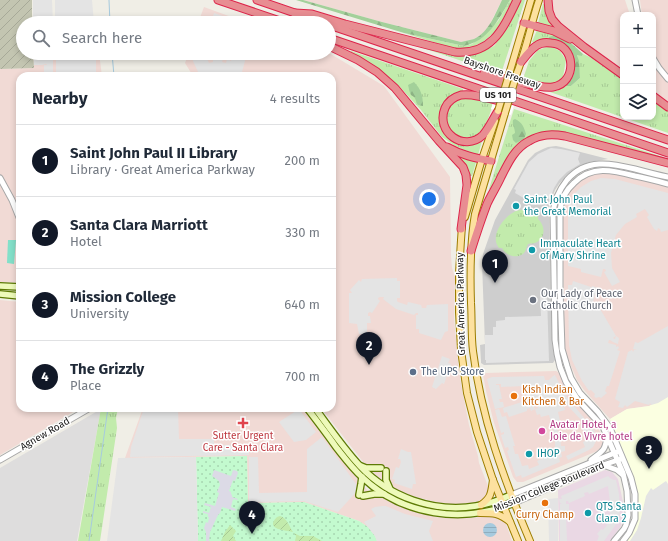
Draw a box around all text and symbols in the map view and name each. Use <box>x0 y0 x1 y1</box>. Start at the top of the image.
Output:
map controls <box>620 12 656 120</box>
button: + <box>620 12 656 48</box>
search box <box>16 16 336 60</box>
icon: search <box>30 27 52 49</box>
text: Search here <box>62 29 142 47</box>
button: − <box>620 48 656 84</box>
street label: Bayshore Freeway <box>462 54 542 92</box>
button: layers <box>620 84 656 120</box>
text: Nearby <box>32 88 87 109</box>
road number: US 101 <box>480 88 516 102</box>
text: 4 results <box>270 91 320 106</box>
text: Saint John Paul II Library <box>70 144 237 162</box>
text: 1 <box>42 153 48 168</box>
text: 200 m <box>284 153 320 168</box>
text: Library · Great America Parkway <box>70 162 255 177</box>
your location <box>419 189 439 209</box>
place label: Saint John Paul the Great Memorial <box>524 194 611 218</box>
marker: Saint John Paul the Great Memorial <box>511 201 521 211</box>
text: Santa Clara Marriott <box>70 216 208 234</box>
text: 2 <box>42 225 48 240</box>
text: 330 m <box>285 225 320 240</box>
text: Hotel <box>70 234 102 249</box>
place label: Immaculate Heart of Mary Shrine <box>540 238 621 262</box>
marker: Immaculate Heart of Mary Shrine <box>527 245 537 255</box>
pin: 1 <box>482 250 508 283</box>
street label: Great America Parkway <box>454 252 468 356</box>
text: Mission College <box>70 288 176 306</box>
place label: Our Lady of Peace Catholic Church <box>541 288 622 312</box>
marker: Our Lady of Peace Catholic Church <box>528 295 538 305</box>
text: 3 <box>42 297 48 312</box>
text: 640 m <box>284 297 320 312</box>
text: University <box>70 306 129 321</box>
pin: 2 <box>356 332 382 365</box>
text: The Grizzly <box>70 360 144 378</box>
place label: The UPS Store <box>421 366 484 378</box>
marker: The UPS Store <box>408 367 418 377</box>
text: 4 <box>41 369 49 384</box>
text: 700 m <box>285 369 320 384</box>
text: Place <box>70 378 101 393</box>
place label: Kish Indian Kitchen & Bar <box>522 384 584 408</box>
marker: Kish Indian Kitchen & Bar <box>509 391 519 401</box>
street label: Agnew Road <box>18 415 72 453</box>
marker: Sutter Urgent Care - Santa Clara <box>237 417 249 429</box>
place label: Avatar Hotel, a Joie de Vivre hotel <box>550 419 632 443</box>
marker: Avatar Hotel, a Joie de Vivre hotel <box>537 426 547 436</box>
place label: Sutter Urgent Care - Santa Clara <box>203 430 283 454</box>
pin: 3 <box>636 436 662 469</box>
place label: IHOP <box>537 448 560 460</box>
marker: IHOP <box>524 449 534 459</box>
street label: Mission College Boulevard <box>492 459 606 515</box>
marker: Curry Champ <box>540 498 550 508</box>
pin: 4 <box>239 501 265 534</box>
place label: QTS Santa Clara 2 <box>596 501 641 525</box>
marker: QTS Santa Clara 2 <box>583 508 593 518</box>
place label: Curry Champ <box>516 509 574 521</box>

